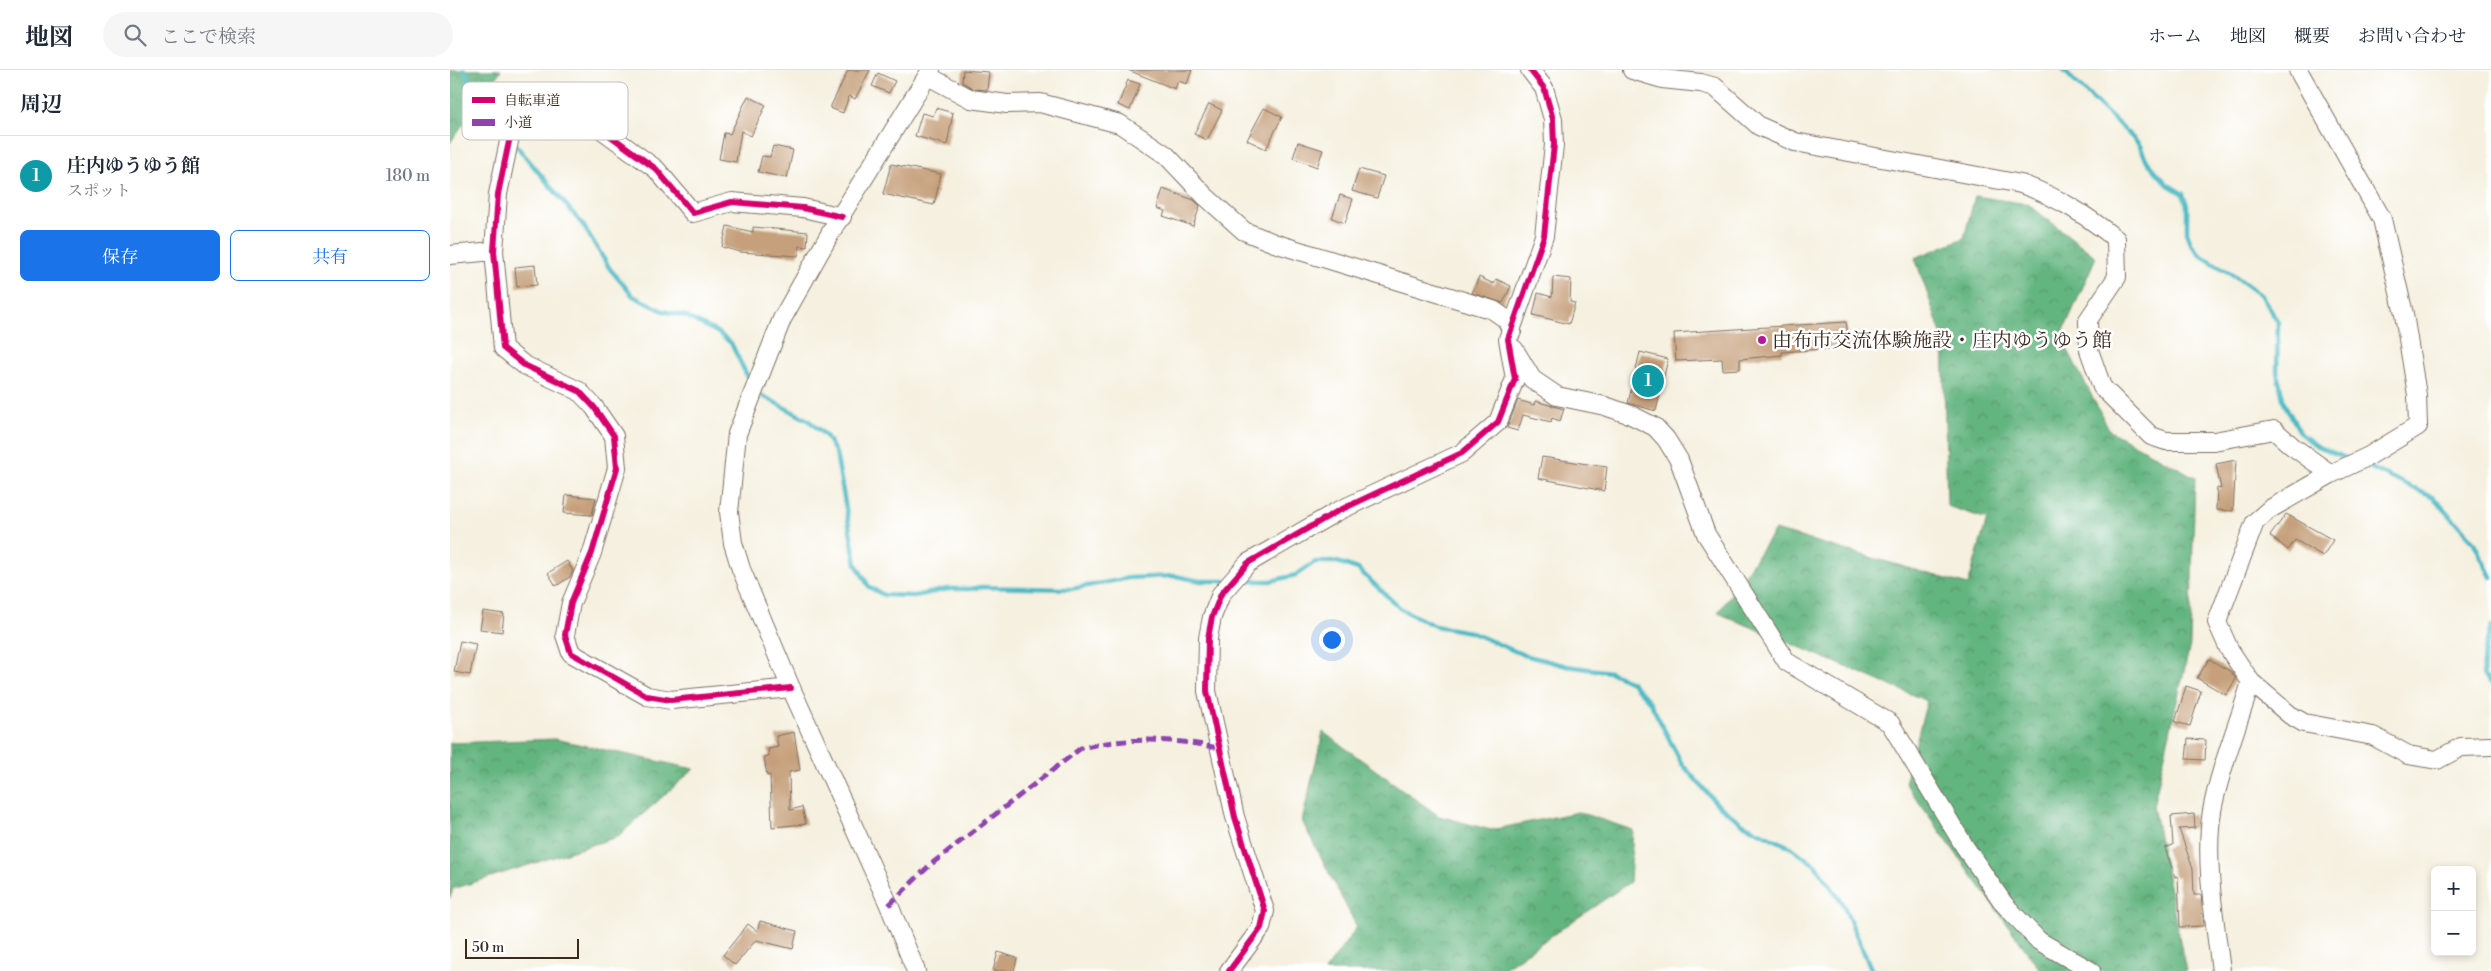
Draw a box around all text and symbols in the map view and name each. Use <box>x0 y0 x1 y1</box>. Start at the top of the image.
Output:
search box <box>103 12 453 57</box>
icon: search <box>121 21 149 49</box>
text: 地図 <box>25 23 73 53</box>
text: ここで検索 <box>161 25 256 49</box>
text: ホーム <box>2148 25 2202 48</box>
text: 地図 <box>2230 25 2266 48</box>
text: 概要 <box>2294 25 2330 48</box>
text: お問い合わせ <box>2358 25 2466 48</box>
legend <box>462 82 628 140</box>
text: 周辺 <box>20 92 62 118</box>
text: 自転車道 <box>504 92 560 110</box>
text: 小道 <box>504 114 532 132</box>
text: 庄内ゆうゆう館 <box>67 154 200 178</box>
text: 1 <box>32 166 40 186</box>
text: 180 m <box>386 166 430 186</box>
text: スポット <box>67 181 131 201</box>
button: 保存 <box>20 230 220 281</box>
button: 共有 <box>230 230 430 281</box>
place label: 由布市交流体験施設・庄内ゆうゆう館 <box>1772 329 2112 354</box>
marker: 由布市交流体験施設・庄内ゆうゆう館 <box>1756 334 1768 346</box>
pin: 1 <box>1632 362 1664 400</box>
your location <box>1319 627 1345 653</box>
map controls <box>2431 866 2476 956</box>
button: + <box>2431 866 2476 911</box>
button: − <box>2431 911 2476 956</box>
scale bar <box>465 936 579 959</box>
text: 50 m <box>472 939 504 957</box>

